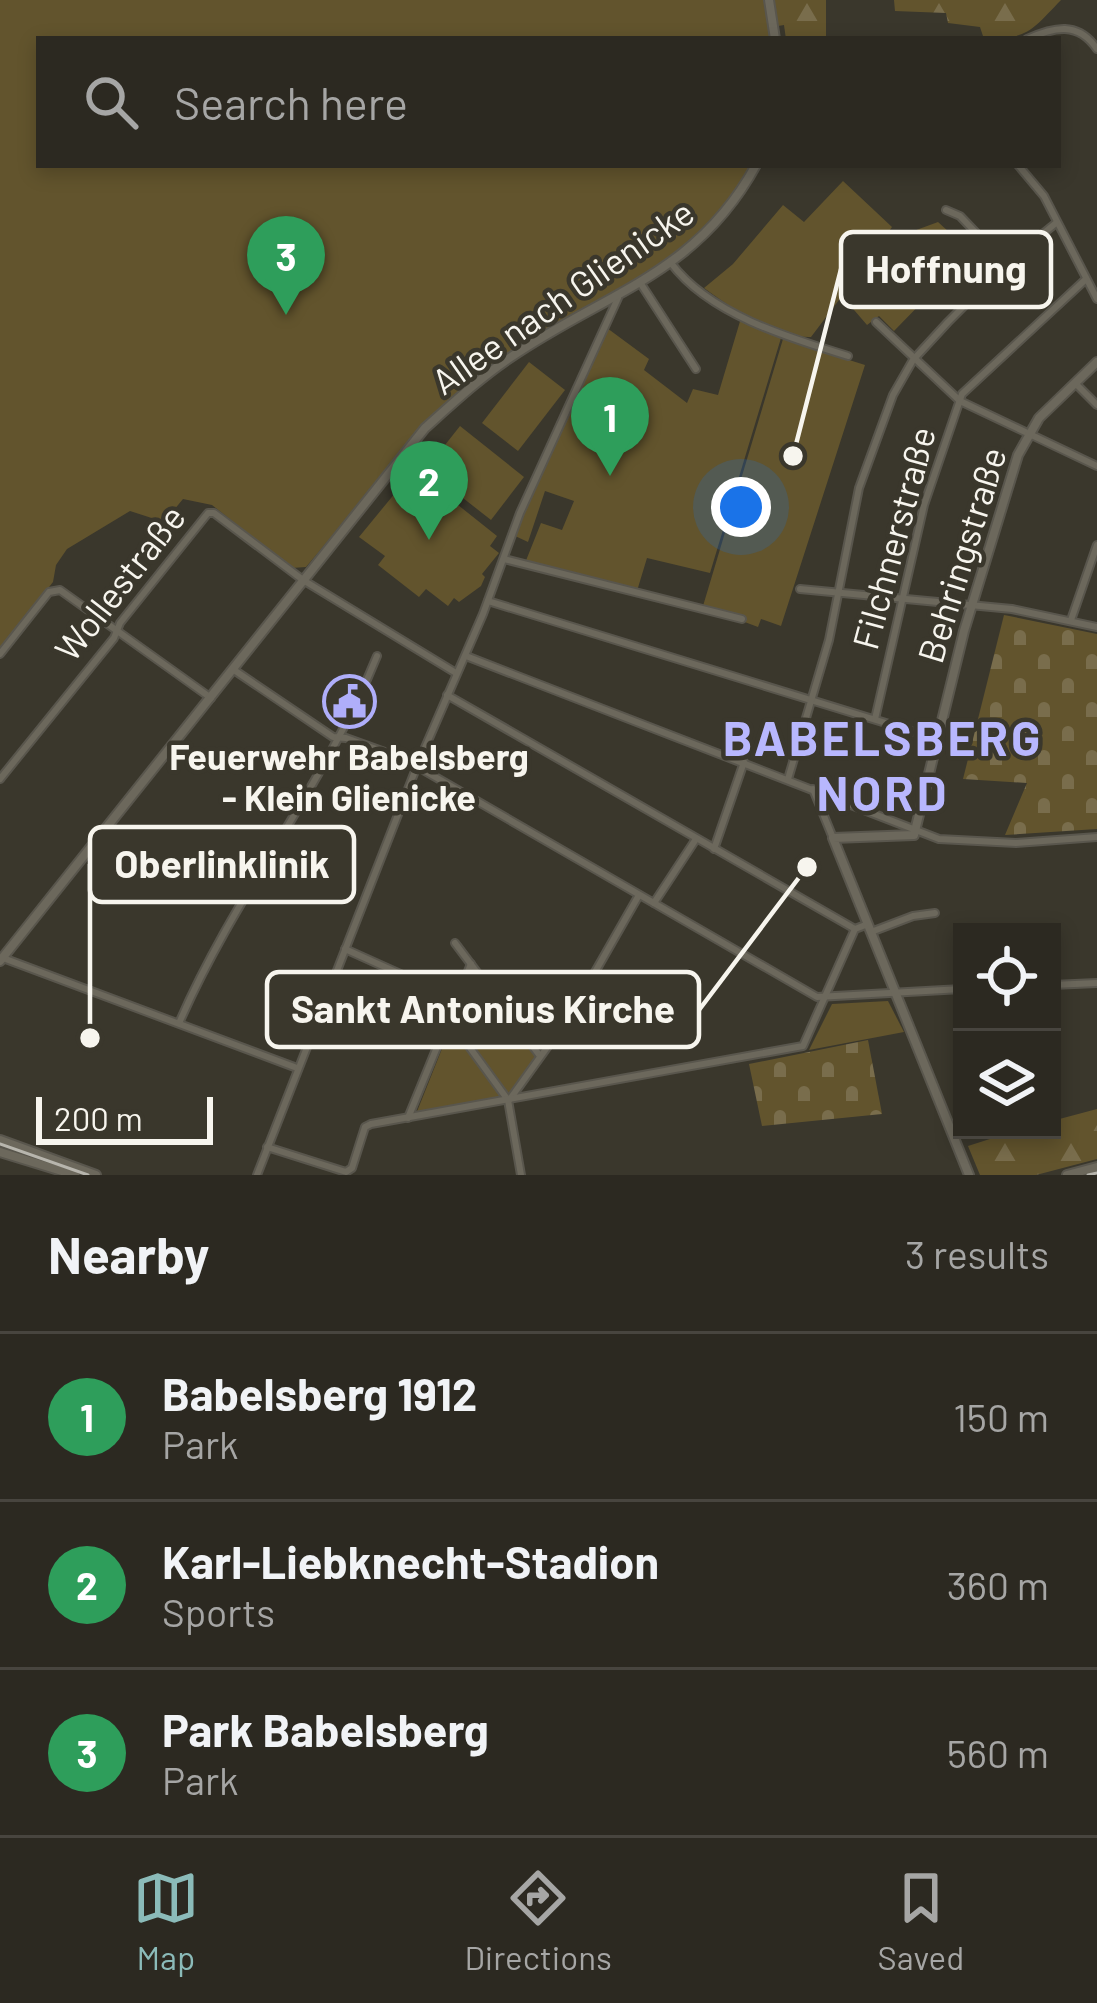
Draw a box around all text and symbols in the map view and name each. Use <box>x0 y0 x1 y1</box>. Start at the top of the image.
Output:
search box <box>36 36 1061 168</box>
icon: search <box>78 69 144 135</box>
text: Search here <box>174 75 408 129</box>
street label: Allee nach Glienicke <box>423 189 701 402</box>
pin: 3 <box>247 216 325 315</box>
callout: Hoffnung <box>841 232 1051 307</box>
text: Hoffnung <box>865 244 1027 291</box>
pin: 1 <box>571 377 649 476</box>
street label: Filchnerstraße <box>842 422 943 653</box>
pin: 2 <box>390 441 468 540</box>
street label: Behringstraße <box>907 442 1014 667</box>
your location <box>711 477 771 537</box>
street label: Wollestraße <box>45 496 193 669</box>
public building icon: Feuerwehr Babelsberg - Klein Glienicke <box>321 674 377 730</box>
district label: BABELSBERG NORD <box>723 708 1043 821</box>
place label: Feuerwehr Babelsberg - Klein Glienicke <box>169 734 529 818</box>
callout: Oberlinklinik <box>90 827 354 902</box>
text: Oberlinklinik <box>114 839 330 886</box>
map controls <box>953 923 1061 1139</box>
button: locate <box>953 923 1061 1031</box>
callout: Sankt Antonius Kirche <box>267 972 699 1047</box>
text: Sankt Antonius Kirche <box>291 984 675 1031</box>
button: layers <box>953 1031 1061 1139</box>
scale bar <box>36 1091 213 1144</box>
text: 200 m <box>54 1098 143 1138</box>
text: Nearby <box>48 1223 209 1284</box>
text: 3 results <box>905 1230 1049 1277</box>
text: Babelsberg 1912 <box>162 1366 477 1420</box>
text: 1 <box>80 1393 94 1440</box>
text: 150 m <box>953 1393 1049 1440</box>
text: Park <box>162 1420 239 1467</box>
text: Karl-Liebknecht-Stadion <box>162 1534 659 1588</box>
text: 2 <box>76 1561 98 1608</box>
text: 360 m <box>947 1561 1049 1608</box>
text: Sports <box>162 1588 275 1635</box>
text: Park Babelsberg <box>162 1702 489 1756</box>
text: 3 <box>76 1729 98 1776</box>
text: 560 m <box>947 1729 1049 1776</box>
text: Park <box>162 1756 239 1803</box>
tab: Map <box>133 1865 199 1977</box>
tab: Directions <box>464 1865 612 1977</box>
tab: Saved <box>878 1865 964 1977</box>

